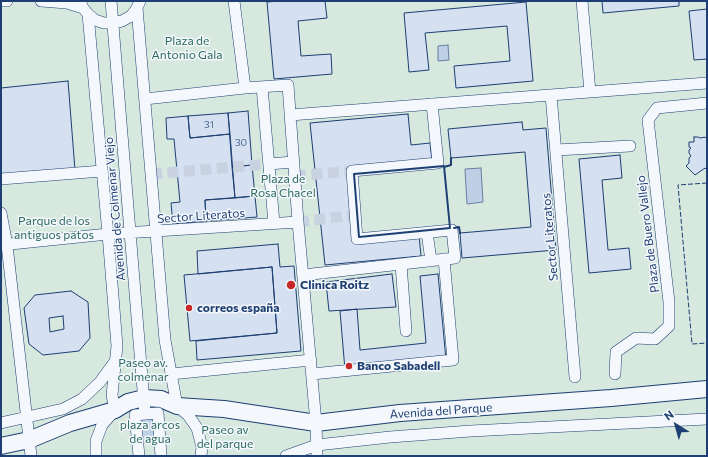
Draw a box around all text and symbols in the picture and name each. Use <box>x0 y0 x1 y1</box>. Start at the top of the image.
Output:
park label: Plaza de Antonio Gala <box>152 34 222 62</box>
house number: 31 <box>204 119 214 131</box>
street label: Avenida de Colmenar Viejo <box>102 136 128 282</box>
house number: 30 <box>235 137 247 149</box>
park label: Plaza de Rosa Chacel <box>250 172 316 200</box>
street label: Plaza de Buero Vallejo <box>634 174 662 294</box>
street label: Sector Literatos <box>539 193 561 281</box>
street label: Sector Literatos <box>157 206 245 226</box>
park label: Parque de los antiguos patos <box>14 214 94 242</box>
place label: Clinica Roitz <box>300 278 369 292</box>
marker: Clinica Roitz <box>285 279 297 291</box>
place label: correos españa <box>197 301 280 315</box>
marker: correos españa <box>184 303 194 313</box>
park label: Paseo av. colmenar <box>118 356 168 384</box>
place label: Banco Sabadell <box>357 359 440 373</box>
marker: Banco Sabadell <box>344 361 354 371</box>
street label: Avenida del Parque <box>389 400 493 422</box>
north arrow <box>656 405 696 445</box>
text: N <box>661 407 676 423</box>
park label: plaza arcos de agua <box>120 418 180 446</box>
park label: Paseo av del parque <box>197 423 253 451</box>

